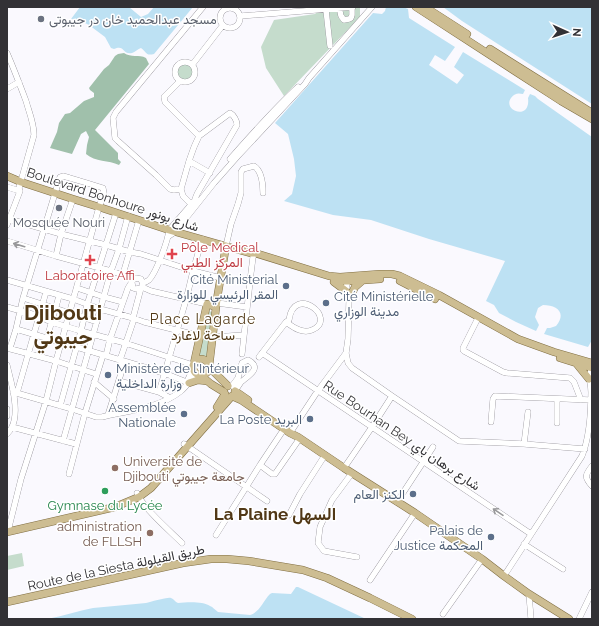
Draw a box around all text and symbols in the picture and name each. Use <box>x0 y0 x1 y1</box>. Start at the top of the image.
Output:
place label: مسجد عبدالحمید خان در جیبوتی <box>49 12 217 28</box>
north arrow <box>547 12 587 52</box>
marker: مسجد عبدالحمید خان در جیبوتی <box>36 14 46 24</box>
text: N <box>570 28 583 37</box>
street label: Boulevard Bonhoure شارع بونور <box>24 165 201 236</box>
marker: Mosquée Nouri <box>54 203 64 213</box>
place label: Mosquée Nouri <box>13 215 105 230</box>
place label: Pôle Medical المركز الطبي <box>181 240 259 273</box>
one-way arrow <box>13 241 26 248</box>
marker: Pôle Medical المركز الطبي <box>166 248 178 260</box>
marker: Laboratoire Affi <box>84 254 96 266</box>
place label: Laboratoire Affi <box>45 268 135 283</box>
place label: Cité Ministerial المقر الرئيسي للوزارة <box>177 272 278 305</box>
marker: Cité Ministerial المقر الرئيسي للوزارة <box>281 281 291 291</box>
place label: Cité Ministérielle مدينة الوزاري <box>334 289 434 322</box>
marker: Cité Ministérielle مدينة الوزاري <box>321 298 331 308</box>
district label: Djibouti جيبوتي <box>24 300 102 354</box>
district label: Place Lagarde ساحة لاغارد <box>150 311 256 344</box>
place label: Ministère de l'Intérieur وزارة الداخلية <box>116 361 249 392</box>
marker: Ministère de l'Intérieur وزارة الداخلية <box>103 370 113 380</box>
street label: Rue Bourhan Bey شارع برهان باي <box>319 377 483 496</box>
place label: Assemblée Nationale <box>108 400 176 430</box>
marker: Assemblée Nationale <box>179 409 189 419</box>
place label: La Poste البريد <box>220 412 302 428</box>
marker: La Poste البريد <box>305 414 315 424</box>
place label: Université de Djibouti جامعة جيبوتي <box>123 454 245 487</box>
marker: Université de Djibouti جامعة جيبوتي <box>110 463 120 473</box>
marker: Gymnase du Lycée <box>100 486 110 496</box>
place label: الكنز العام <box>354 487 405 503</box>
marker: الكنز العام <box>408 489 418 499</box>
place label: Gymnase du Lycée <box>48 498 163 513</box>
district label: La Plaine السهل <box>214 504 336 525</box>
one-way arrow <box>492 508 504 516</box>
place label: administration de FLLSH <box>57 519 142 549</box>
place label: Palais de Justice المحكمة <box>394 523 483 553</box>
marker: administration de FLLSH <box>145 528 155 538</box>
marker: Palais de Justice المحكمة <box>486 532 496 542</box>
street label: Route de la Siesta طريق القيلولة <box>26 541 206 595</box>

